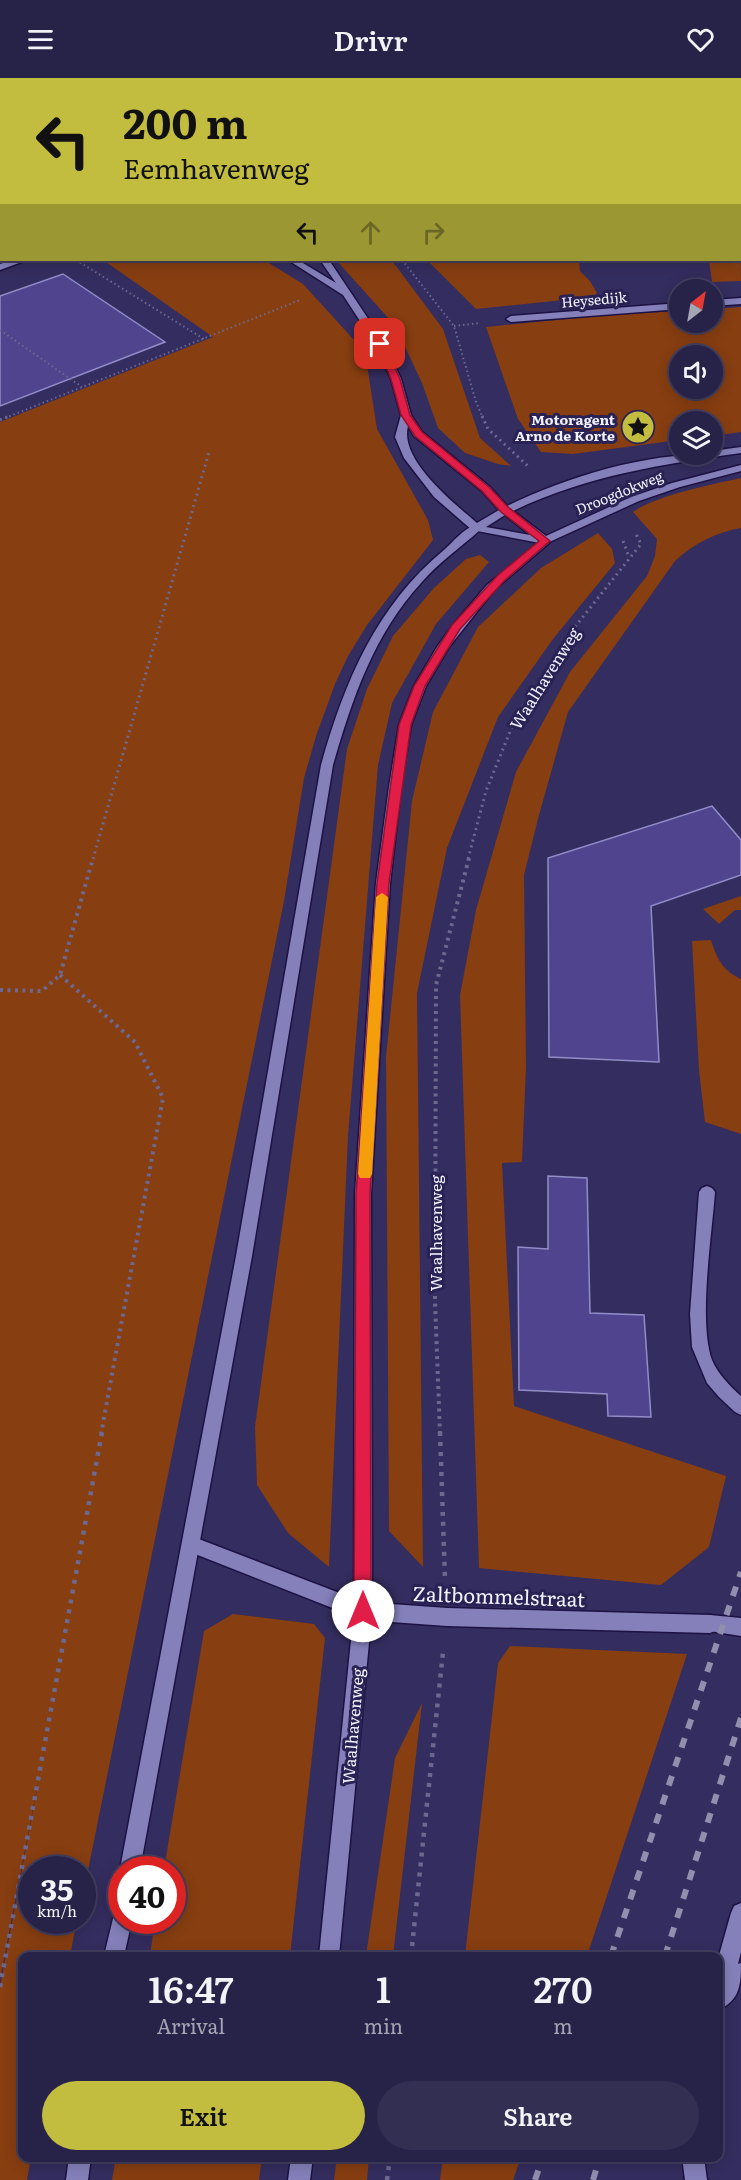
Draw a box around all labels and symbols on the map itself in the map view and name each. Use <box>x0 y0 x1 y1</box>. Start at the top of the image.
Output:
north arrow <box>669 279 723 333</box>
street label: Heysedijk <box>560 286 628 312</box>
pin <box>354 318 405 369</box>
place label: Motoragent Arno de Korte <box>515 409 616 445</box>
place icon: Motoragent Arno de Korte <box>620 409 656 445</box>
street label: Droogdokweg <box>572 465 666 519</box>
street label: Waalhavenweg <box>503 622 585 734</box>
street label: Waalhavenweg <box>423 1175 447 1291</box>
street label: Zaltbommelstraat <box>412 1577 586 1613</box>
position arrow <box>331 1579 395 1643</box>
street label: Waalhavenweg <box>335 1667 369 1785</box>
speed limit sign: 40 <box>108 1856 186 1934</box>

